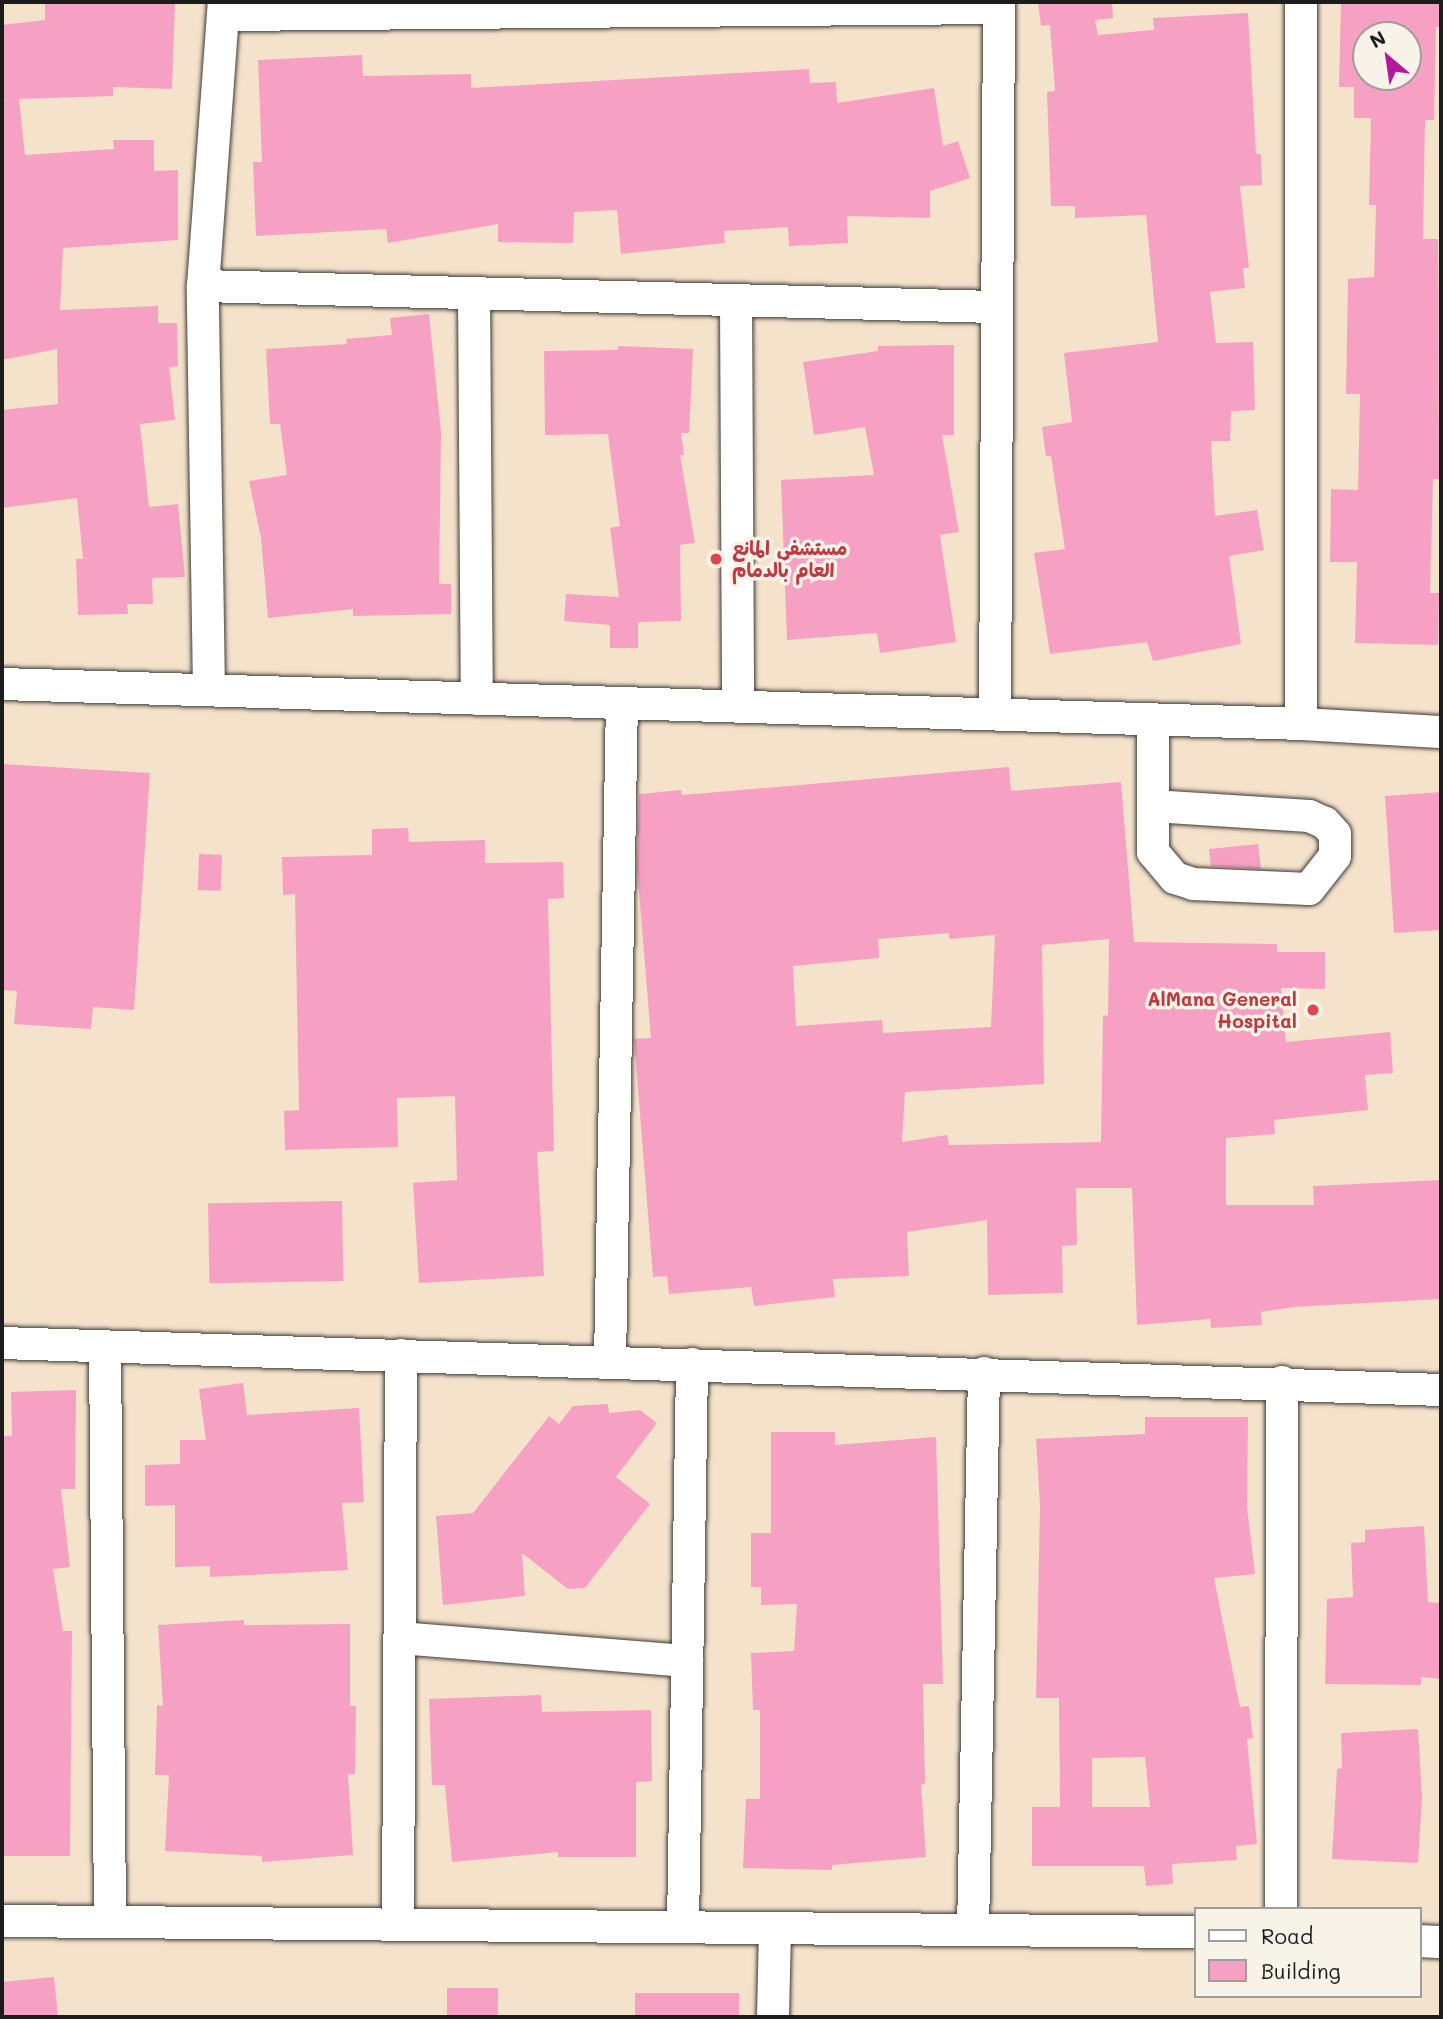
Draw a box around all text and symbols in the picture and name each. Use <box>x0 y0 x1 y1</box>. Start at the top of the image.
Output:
north arrow <box>1352 21 1422 91</box>
text: N <box>1365 25 1390 53</box>
place label: مستشفى المانع العام بالدمام <box>732 537 847 581</box>
marker: مستشفى المانع العام بالدمام <box>706 549 726 569</box>
place label: AlMana General Hospital <box>1147 988 1297 1032</box>
marker: AlMana General Hospital <box>1303 1000 1323 1020</box>
legend <box>1194 1907 1422 1998</box>
text: Road <box>1261 1922 1313 1949</box>
text: Building <box>1261 1957 1341 1984</box>

